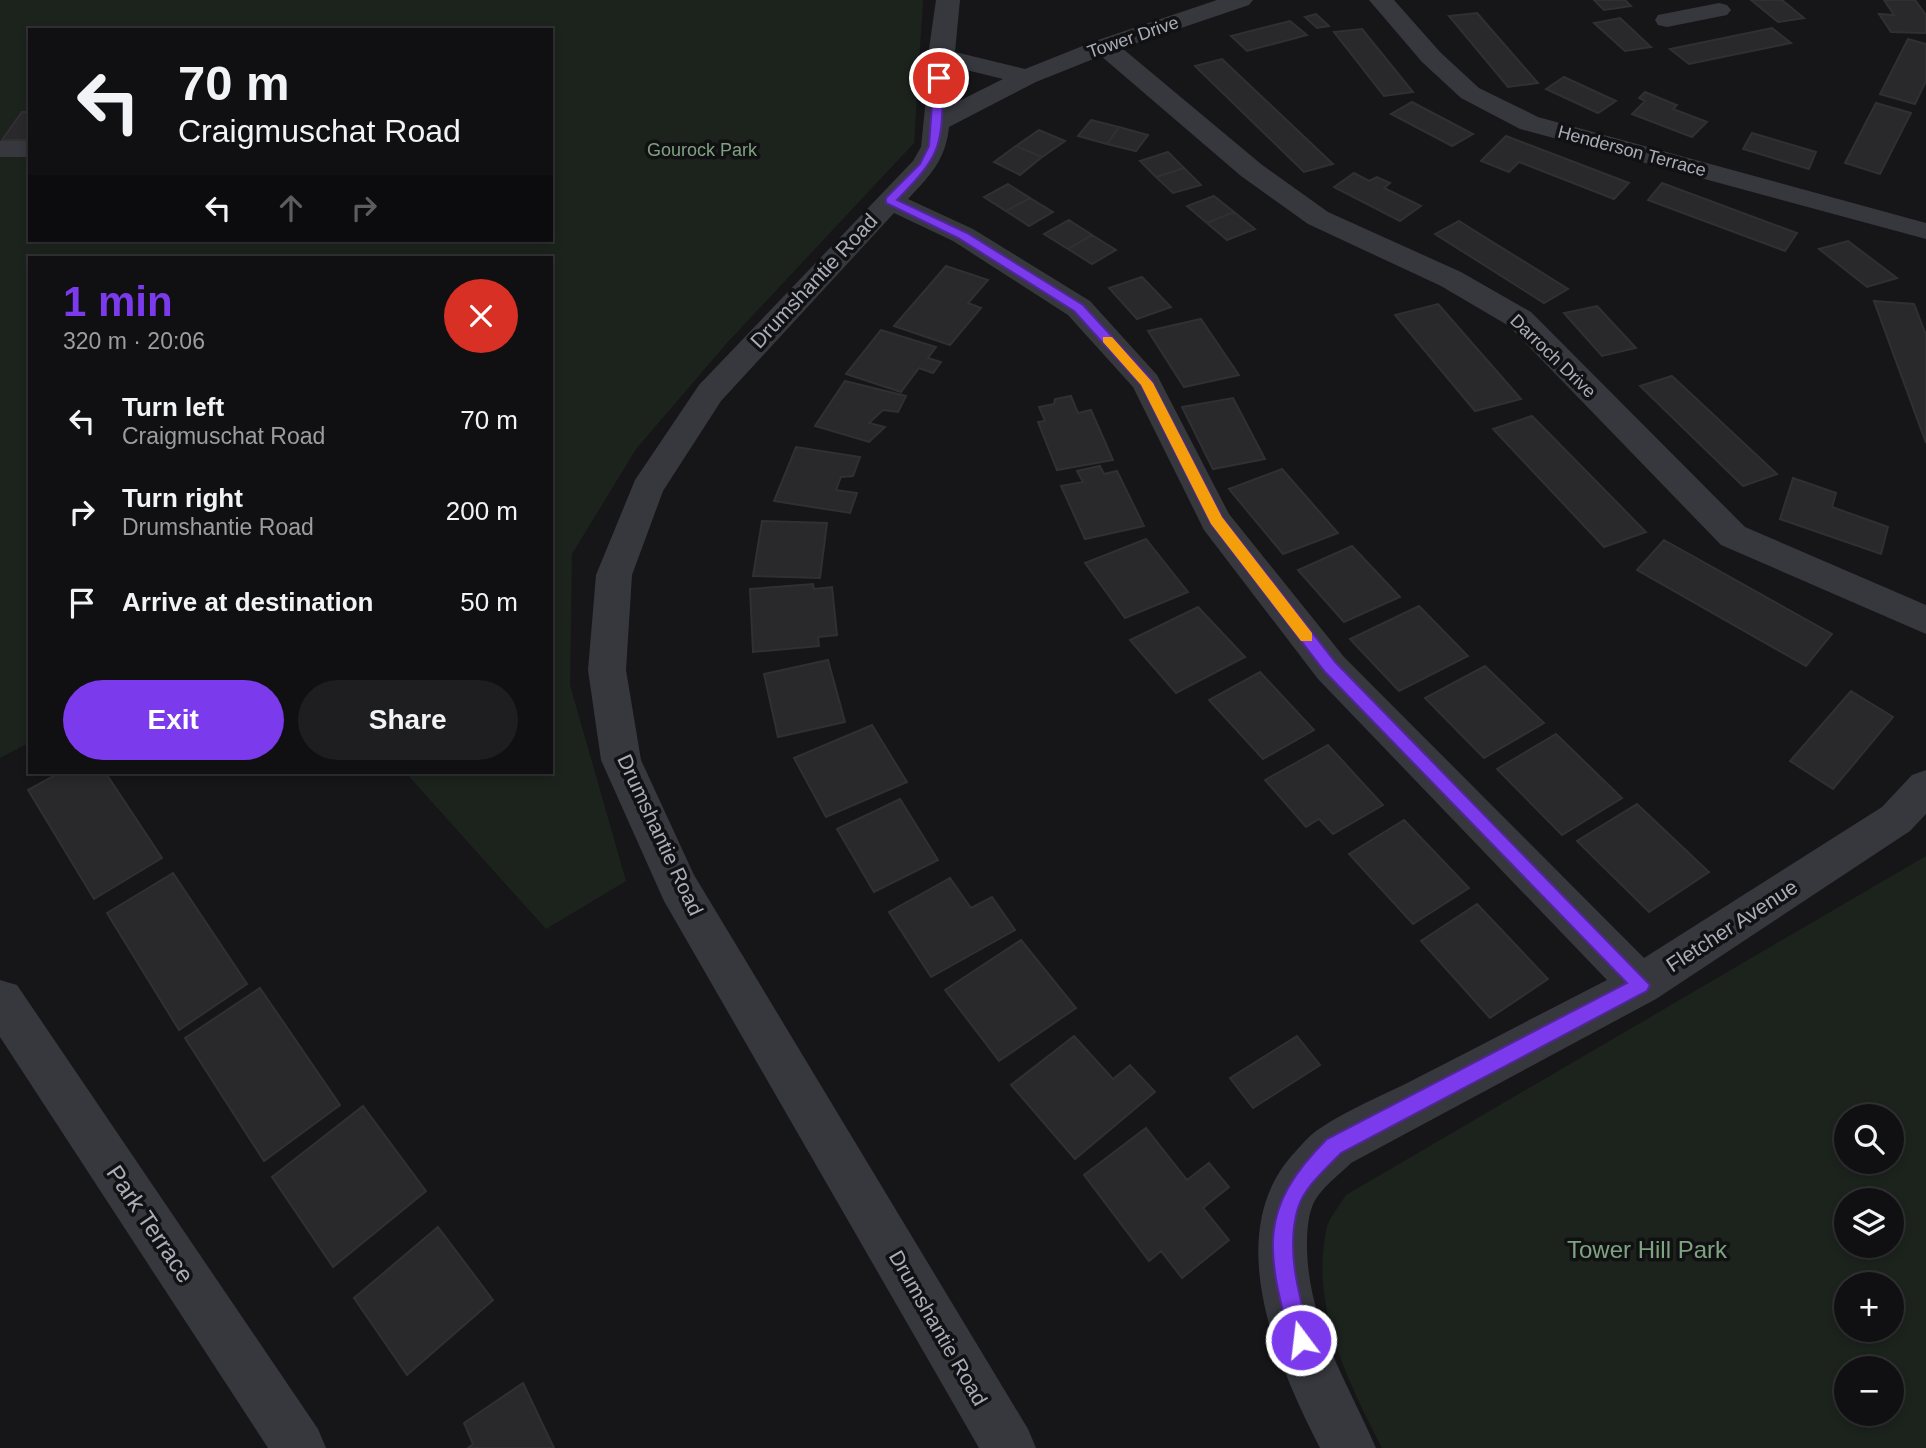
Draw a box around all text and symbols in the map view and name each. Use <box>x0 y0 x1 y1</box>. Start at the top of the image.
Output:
street label: Tower Drive <box>1085 12 1181 62</box>
pin <box>909 48 969 108</box>
icon: left <box>63 56 154 147</box>
text: 70 m <box>178 56 290 110</box>
icon: arrive <box>920 59 958 97</box>
text: Craigmuschat Road <box>178 113 461 149</box>
street label: Henderson Terrace <box>1556 122 1708 180</box>
park label: Gourock Park <box>647 140 758 160</box>
icon: left <box>199 189 237 227</box>
icon: ahead <box>272 189 310 227</box>
icon: right <box>345 189 383 227</box>
street label: Drumshantie Road <box>746 209 882 353</box>
text: 1 min <box>63 278 173 325</box>
button: close <box>444 279 518 353</box>
street label: Darroch Drive <box>1506 310 1600 402</box>
text: 320 m · 20:06 <box>63 328 205 354</box>
text: Turn left <box>122 392 224 422</box>
icon: left <box>63 402 101 440</box>
text: 70 m <box>460 405 518 435</box>
text: Craigmuschat Road <box>122 423 325 449</box>
text: Turn right <box>122 483 243 513</box>
icon: right <box>63 493 101 531</box>
text: 200 m <box>446 496 518 526</box>
text: Drumshantie Road <box>122 514 314 540</box>
icon: arrive <box>63 584 101 622</box>
text: Arrive at destination <box>122 587 373 617</box>
text: 50 m <box>460 587 518 617</box>
button: Exit <box>63 680 284 760</box>
button: Share <box>298 680 518 760</box>
street label: Drumshantie Road <box>613 751 708 919</box>
street label: Fletcher Avenue <box>1662 875 1801 976</box>
map controls <box>1834 1104 1904 1426</box>
button: search <box>1834 1104 1904 1174</box>
street label: Park Terrace <box>101 1160 200 1287</box>
button: layers <box>1834 1188 1904 1258</box>
park label: Tower Hill Park <box>1567 1236 1728 1263</box>
street label: Drumshantie Road <box>885 1246 992 1409</box>
button: + <box>1834 1272 1904 1342</box>
position arrow <box>1264 1303 1338 1377</box>
button: − <box>1834 1356 1904 1426</box>

